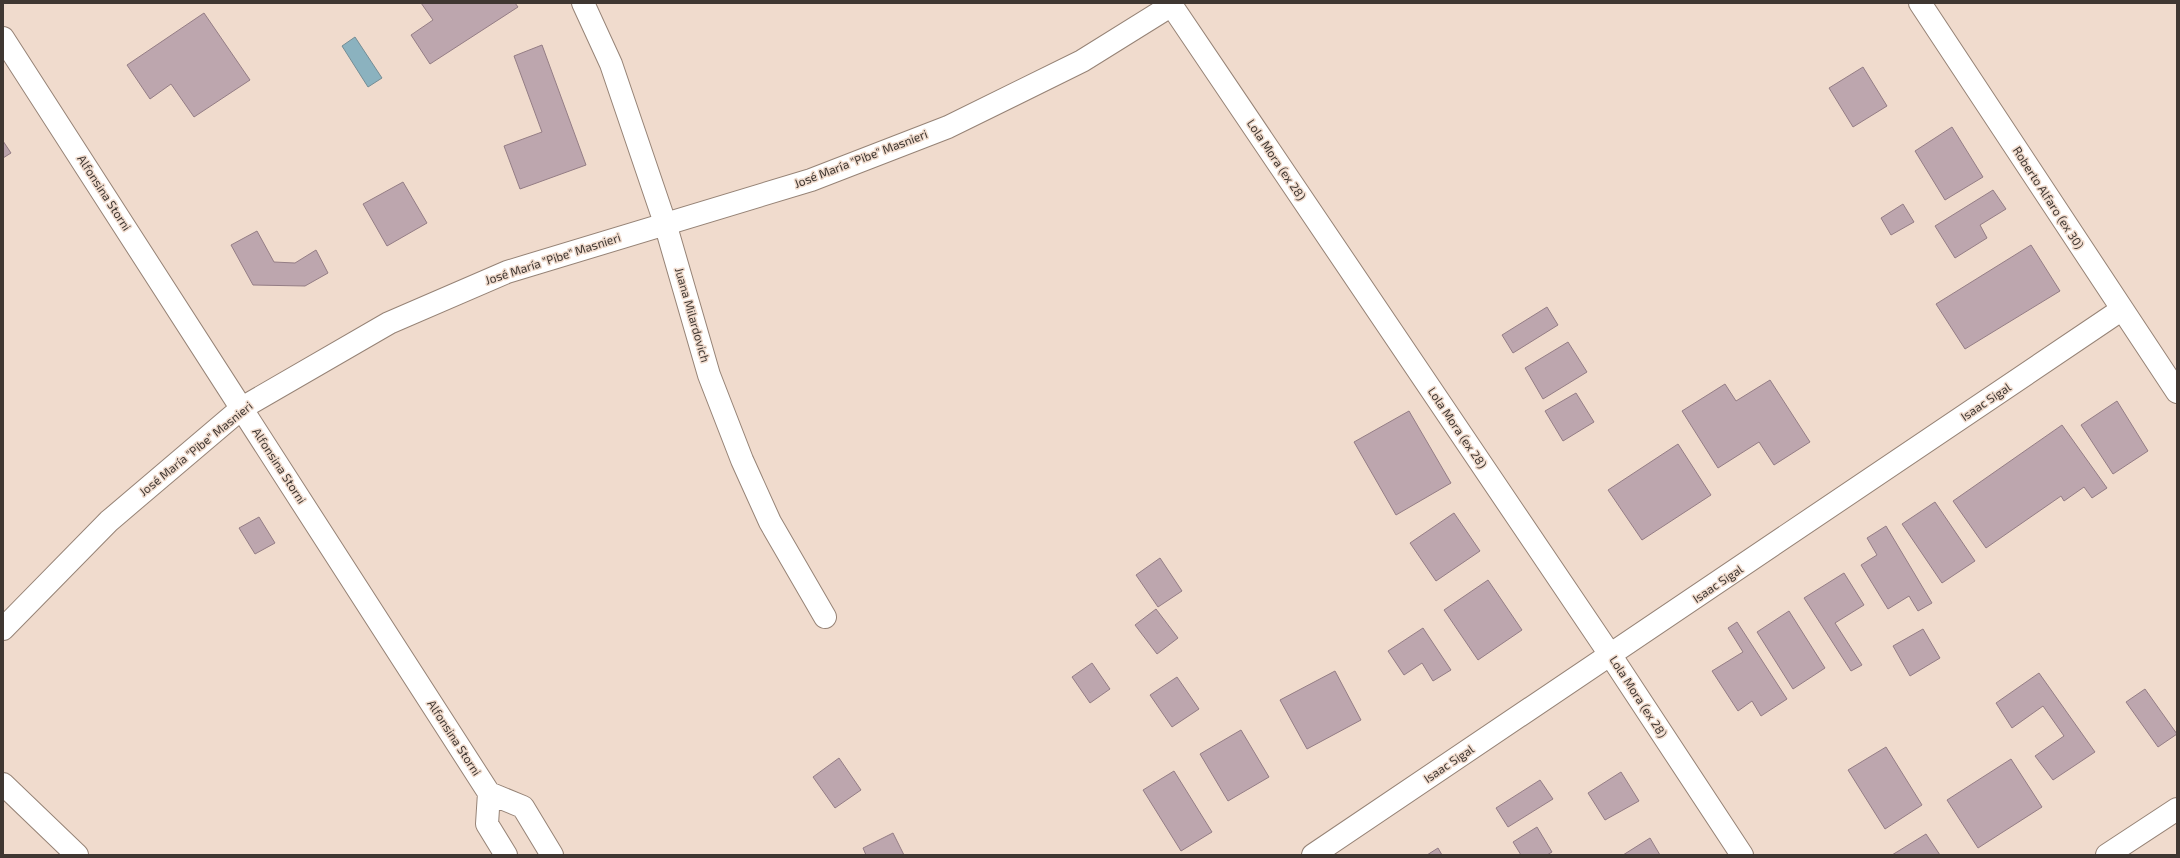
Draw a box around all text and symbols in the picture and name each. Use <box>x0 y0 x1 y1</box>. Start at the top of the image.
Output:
street label: Lola Mora (ex 28) <box>1245 116 1309 203</box>
street label: José María "Pibe" Masnieri <box>792 126 929 190</box>
street label: Roberto Alfaro (ex 30) <box>2010 144 2087 251</box>
street label: Alfonsina Storni <box>75 152 135 233</box>
street label: José María "Pibe" Masnieri <box>483 229 622 287</box>
street label: Juana Milardovich <box>673 266 713 364</box>
street label: Isaac Sigal <box>1958 379 2014 423</box>
street label: Lola Mora (ex 28) <box>1426 384 1490 471</box>
street label: José María "Pibe" Masnieri <box>136 398 255 498</box>
street label: Alfonsina Storni <box>250 425 310 506</box>
street label: Isaac Sigal <box>1690 561 1746 605</box>
street label: Lola Mora (ex 28) <box>1607 653 1670 740</box>
street label: Alfonsina Storni <box>425 697 485 778</box>
street label: Isaac Sigal <box>1421 741 1477 785</box>

